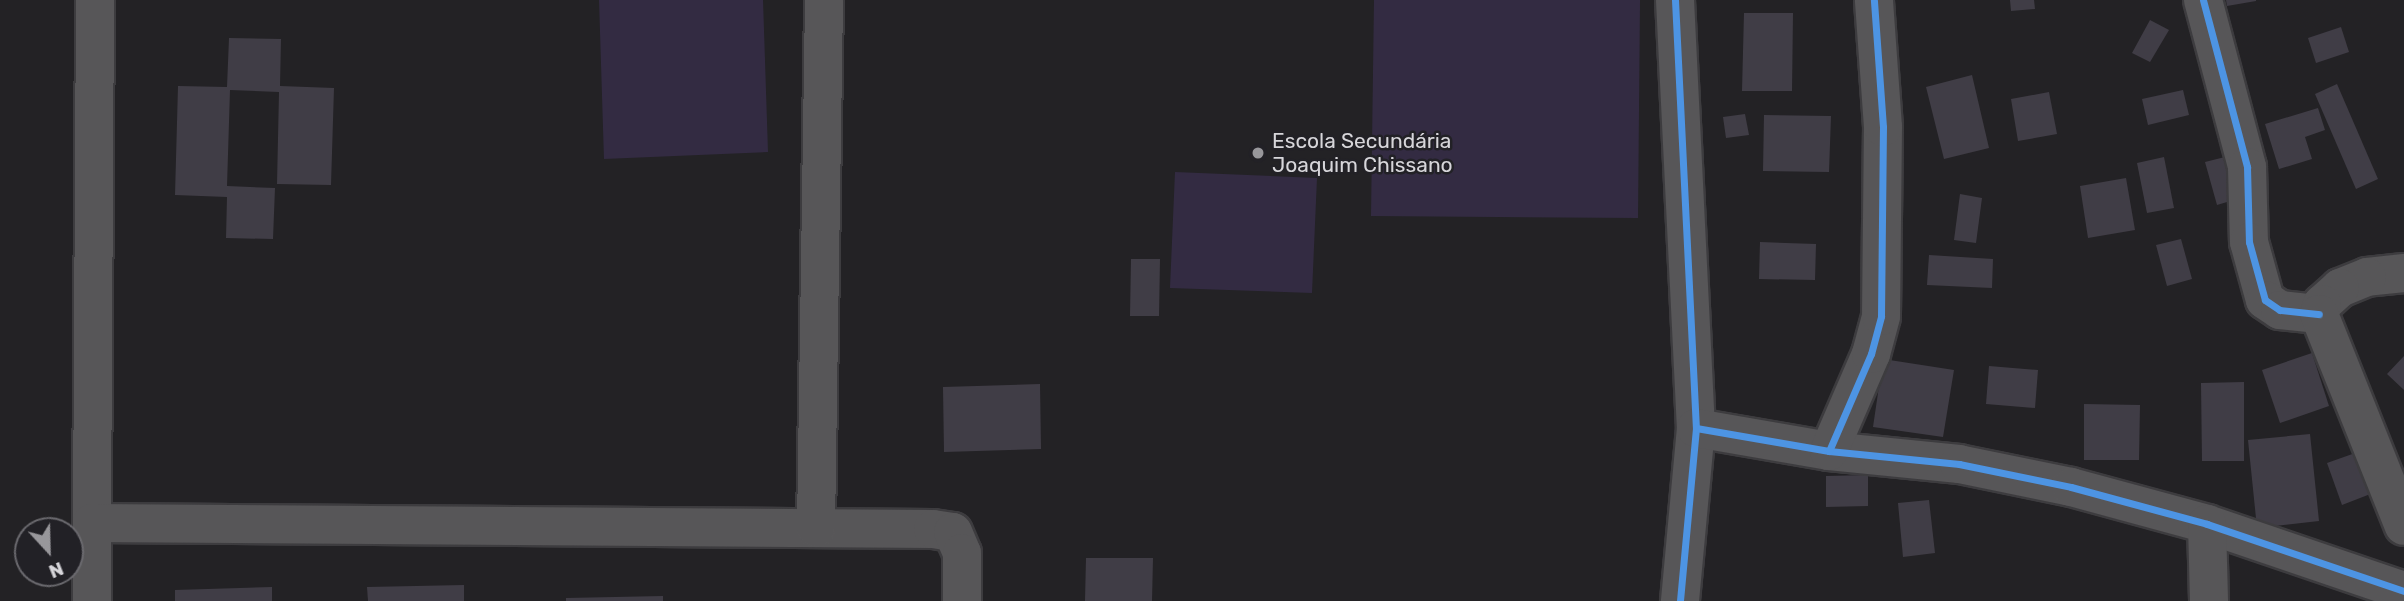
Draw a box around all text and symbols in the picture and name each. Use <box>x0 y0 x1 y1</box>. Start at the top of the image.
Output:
place label: Escola Secundária Joaquim Chissano <box>1272 128 1453 178</box>
marker: Escola Secundária Joaquim Chissano <box>1250 145 1266 161</box>
north arrow <box>14 517 84 587</box>
text: N <box>46 557 67 583</box>

